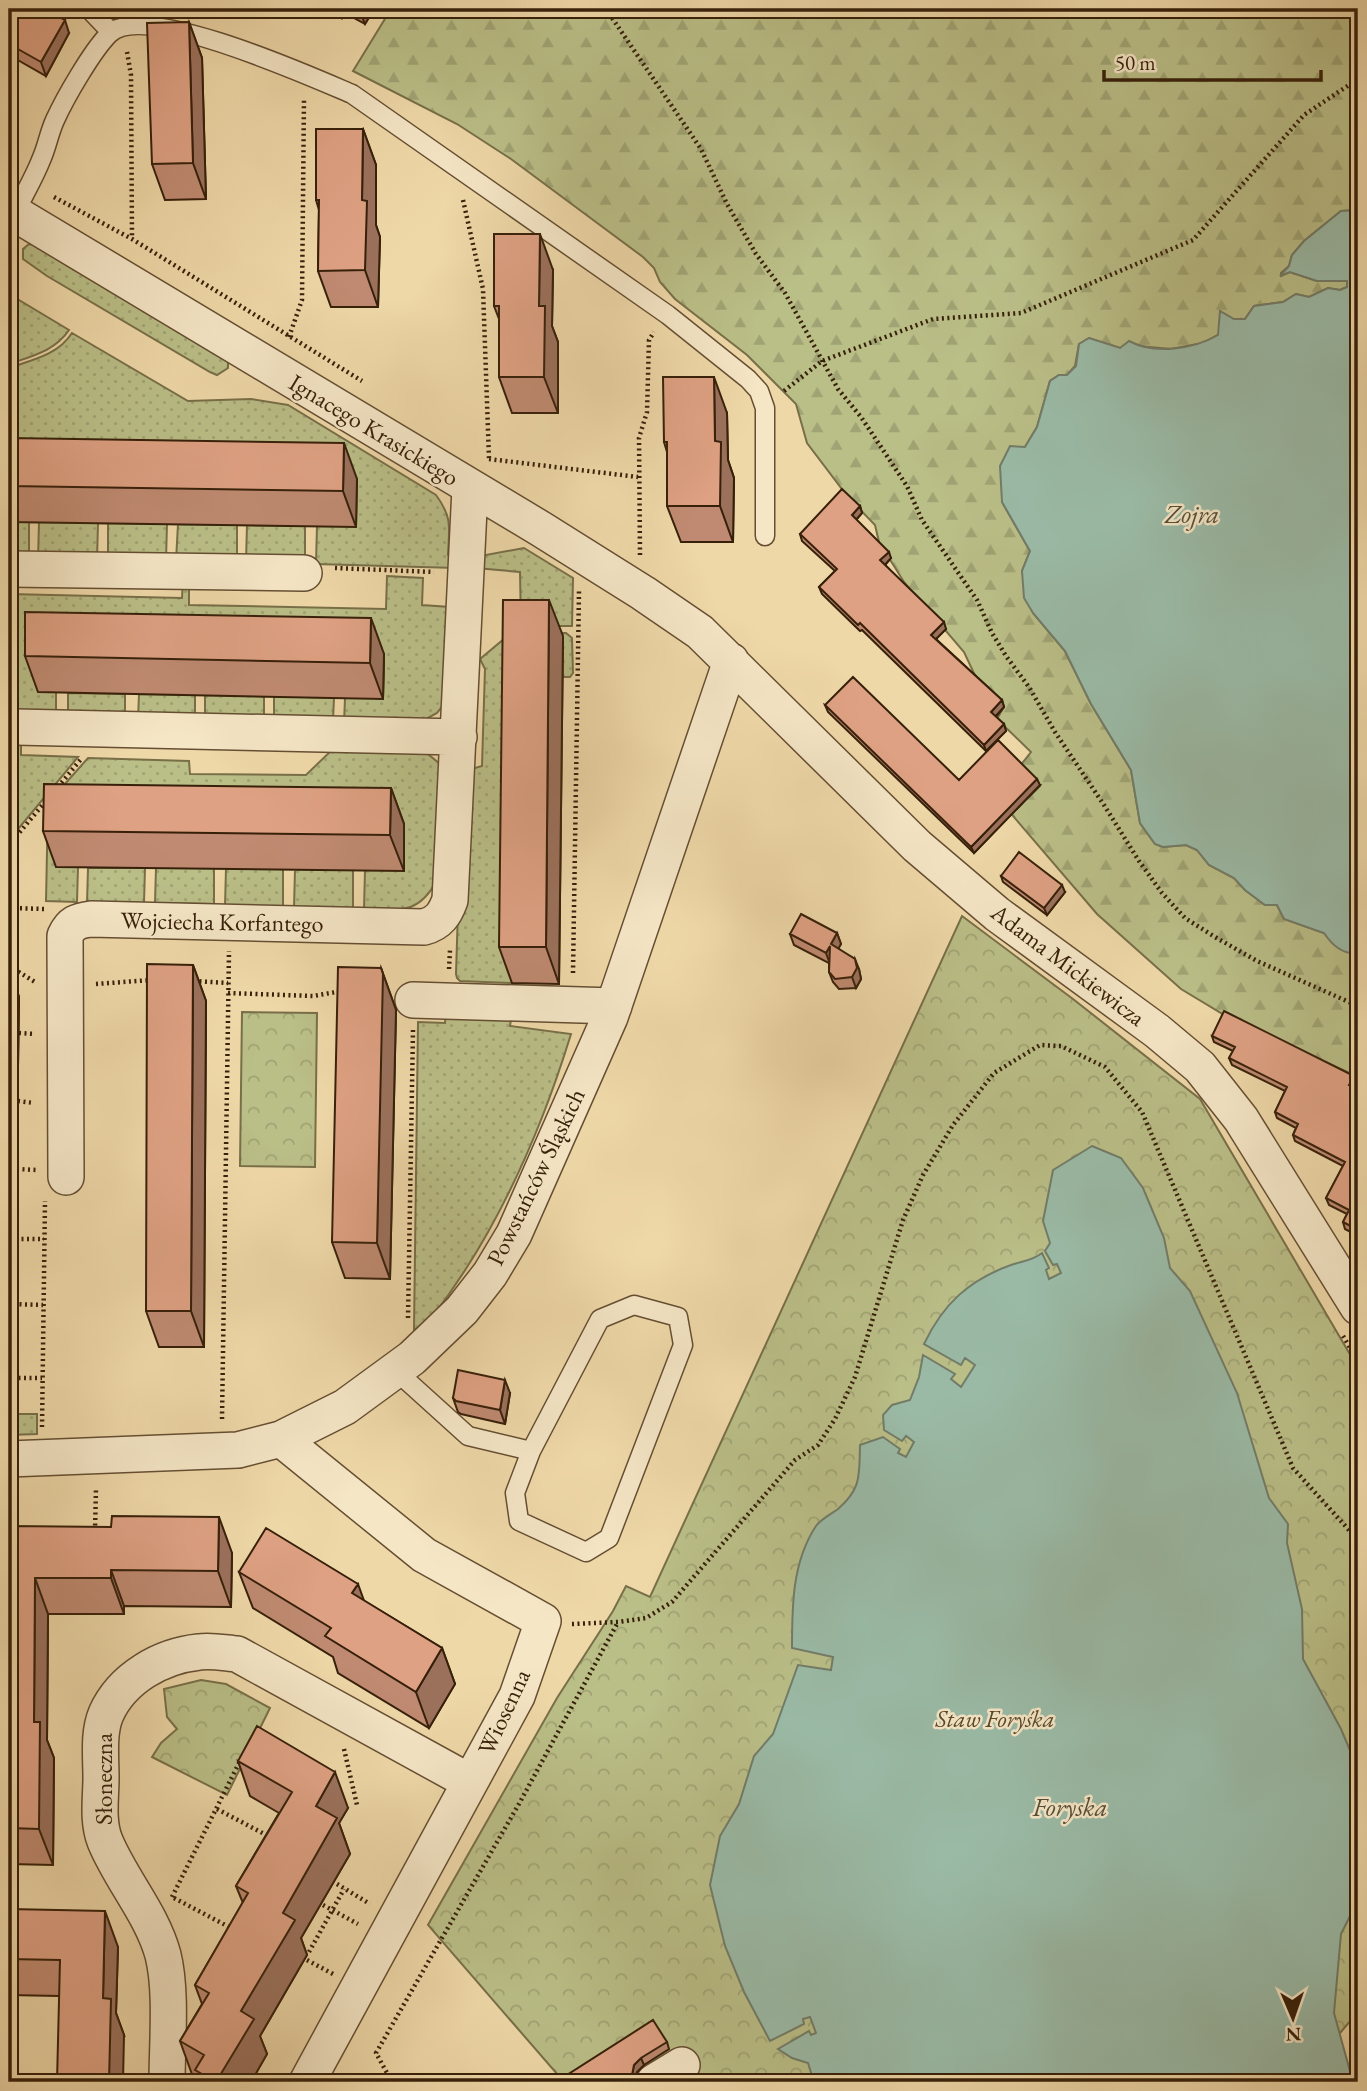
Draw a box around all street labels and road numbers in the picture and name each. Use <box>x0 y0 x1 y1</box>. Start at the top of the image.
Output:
street label: Ignacego Krasickiego <box>284 367 465 493</box>
street label: Adama Mickiewicza <box>984 896 1152 1033</box>
street label: Wojciecha Korfantego <box>120 904 324 939</box>
street label: Powstańców Śląskich <box>479 1083 592 1270</box>
street label: Wiosenna <box>470 1663 537 1760</box>
street label: Słoneczna <box>88 1733 119 1825</box>

